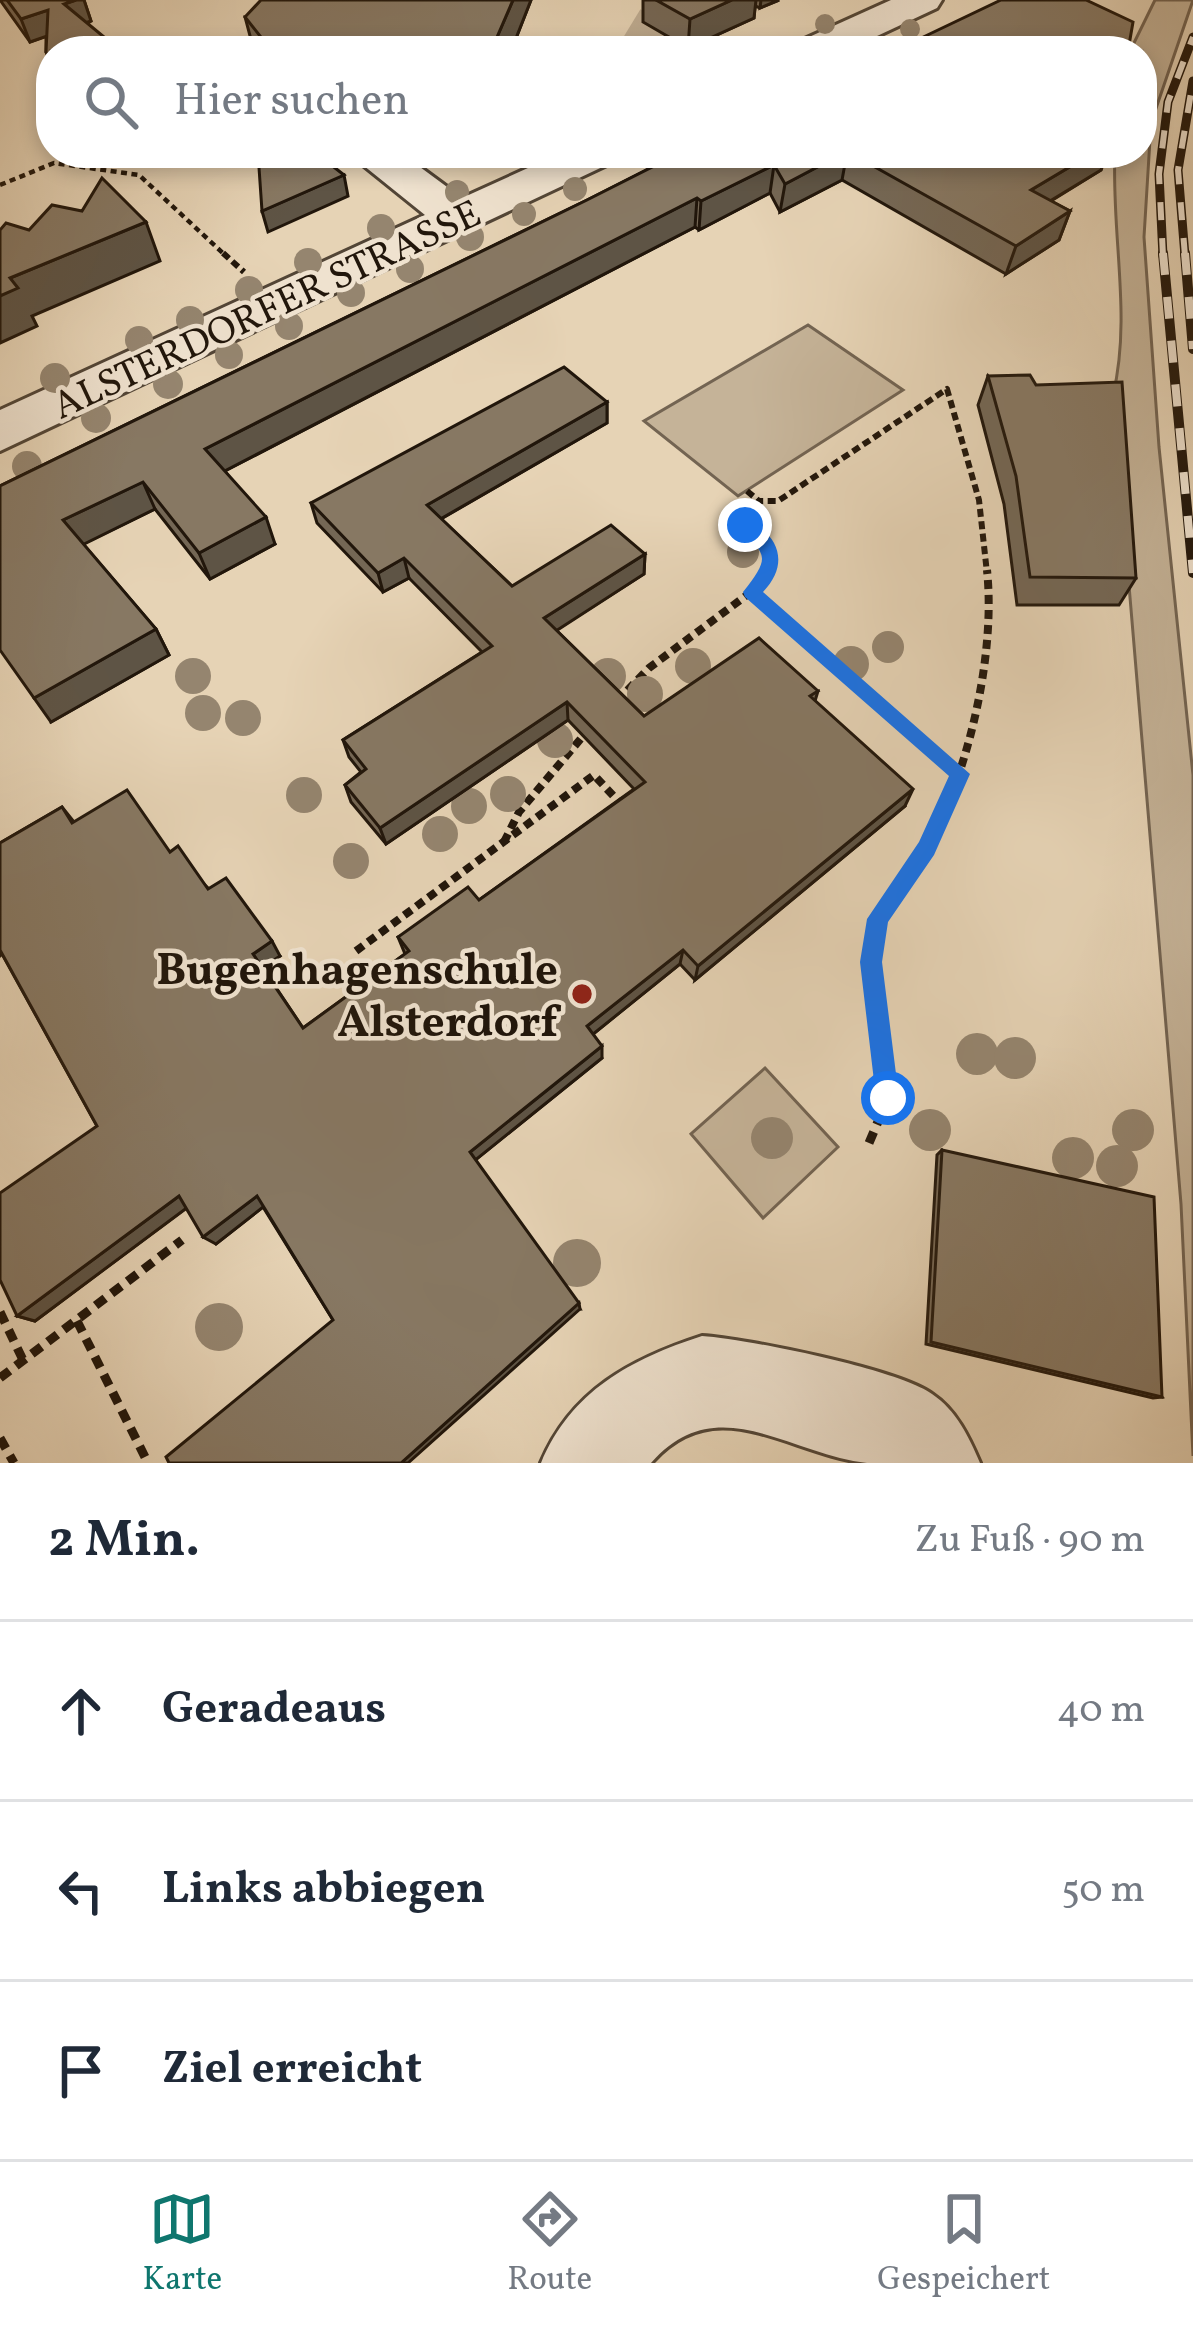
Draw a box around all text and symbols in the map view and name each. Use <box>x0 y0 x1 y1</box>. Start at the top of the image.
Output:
search box <box>36 36 1157 168</box>
icon: search <box>78 69 144 135</box>
text: Hier suchen <box>174 71 409 134</box>
street label: ALSTERDORFER STRASSE <box>45 188 491 435</box>
route end <box>718 498 772 552</box>
place label: Bugenhagenschule Alsterdorf <box>156 941 561 1056</box>
marker: Bugenhagenschule Alsterdorf <box>569 981 595 1007</box>
route start <box>861 1071 915 1125</box>
text: 2 Min. <box>48 1506 200 1577</box>
text: Zu Fuß · 90 m <box>915 1514 1145 1568</box>
icon: ahead <box>48 1678 114 1744</box>
text: Geradeaus <box>162 1679 386 1742</box>
text: 40 m <box>1057 1684 1145 1738</box>
icon: left <box>48 1858 114 1924</box>
text: Links abbiegen <box>162 1859 485 1922</box>
text: 50 m <box>1061 1864 1145 1918</box>
icon: arrive <box>48 2038 114 2104</box>
text: Ziel erreicht <box>162 2039 422 2102</box>
tab: Karte <box>143 2186 222 2304</box>
tab: Route <box>507 2186 592 2304</box>
tab: Gespeichert <box>877 2186 1050 2304</box>

